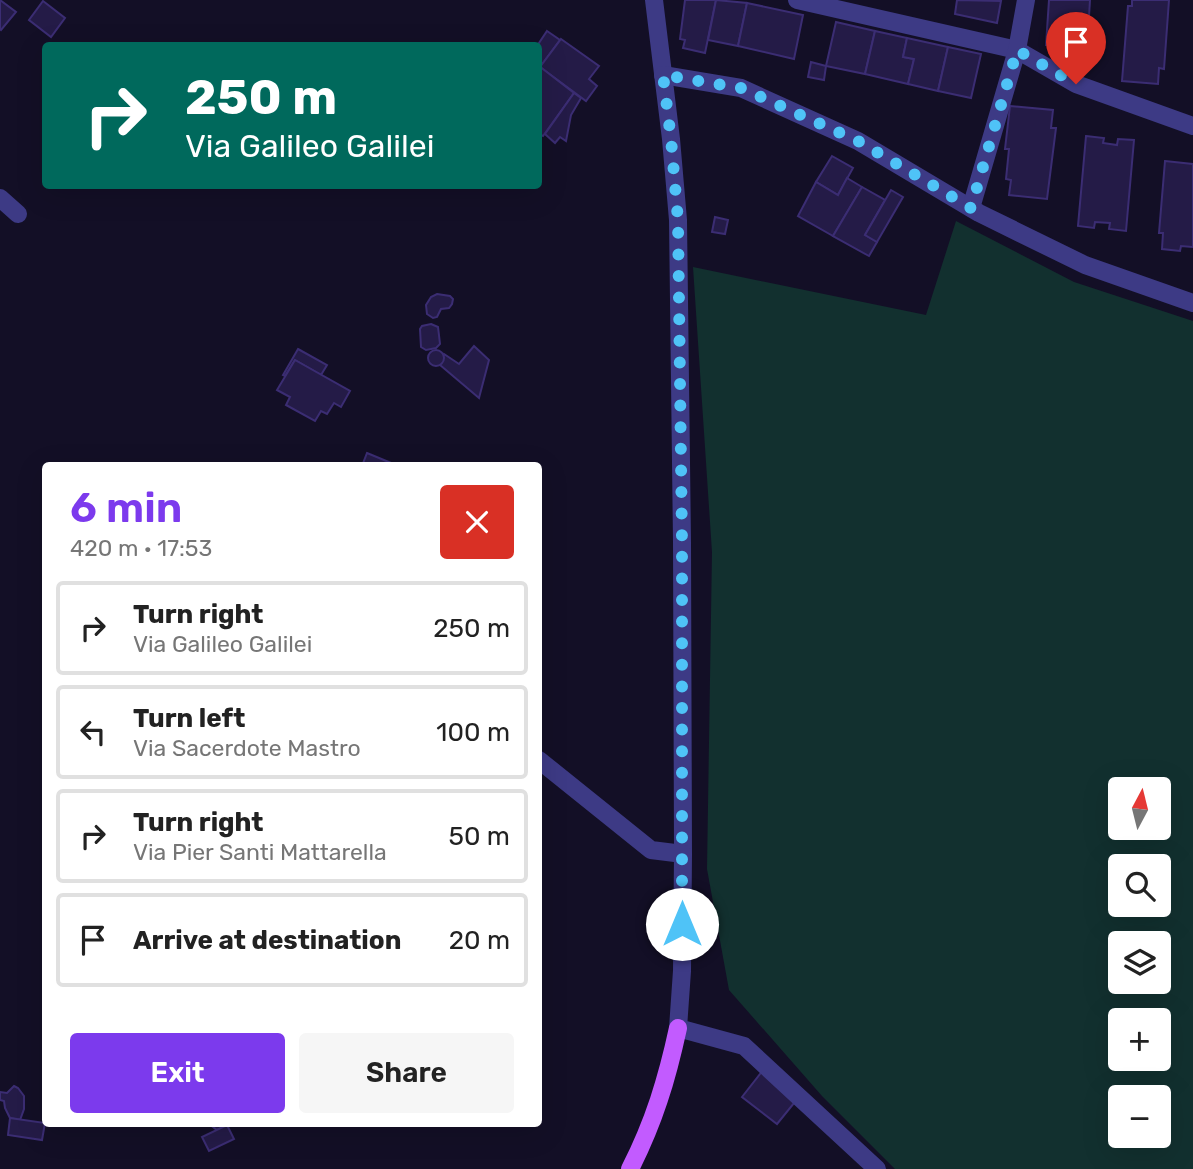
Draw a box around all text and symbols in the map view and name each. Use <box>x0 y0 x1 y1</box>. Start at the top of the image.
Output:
pin <box>1046 12.0 1106 84</box>
icon: arrive <box>1057 23 1095 61</box>
text: 250 m <box>185 68 337 126</box>
icon: right <box>70 70 161 161</box>
text: Via Galileo Galilei <box>185 127 434 165</box>
text: 6 min <box>70 483 182 533</box>
button: close <box>440 485 514 559</box>
text: 420 m · 17:53 <box>70 534 212 562</box>
text: Turn right <box>133 599 263 630</box>
icon: right <box>74 609 112 647</box>
text: 250 m <box>433 613 510 644</box>
text: Via Galileo Galilei <box>133 630 312 658</box>
text: Turn left <box>133 703 245 734</box>
icon: left <box>74 713 112 751</box>
text: 100 m <box>436 717 510 748</box>
text: Via Sacerdote Mastro <box>133 734 361 762</box>
north arrow <box>1108 777 1171 840</box>
map controls <box>1108 777 1171 1148</box>
text: Turn right <box>133 807 263 838</box>
icon: right <box>74 817 112 855</box>
text: 50 m <box>449 821 510 852</box>
text: Via Pier Santi Mattarella <box>133 838 387 866</box>
button: search <box>1108 854 1171 917</box>
position arrow <box>645 887 719 961</box>
icon: arrive <box>74 921 112 959</box>
text: Arrive at destination <box>133 925 401 956</box>
text: 20 m <box>449 925 510 956</box>
button: layers <box>1108 931 1171 994</box>
button: + <box>1108 1008 1171 1071</box>
button: Exit <box>70 1033 285 1113</box>
button: Share <box>299 1033 514 1113</box>
button: − <box>1108 1085 1171 1148</box>

